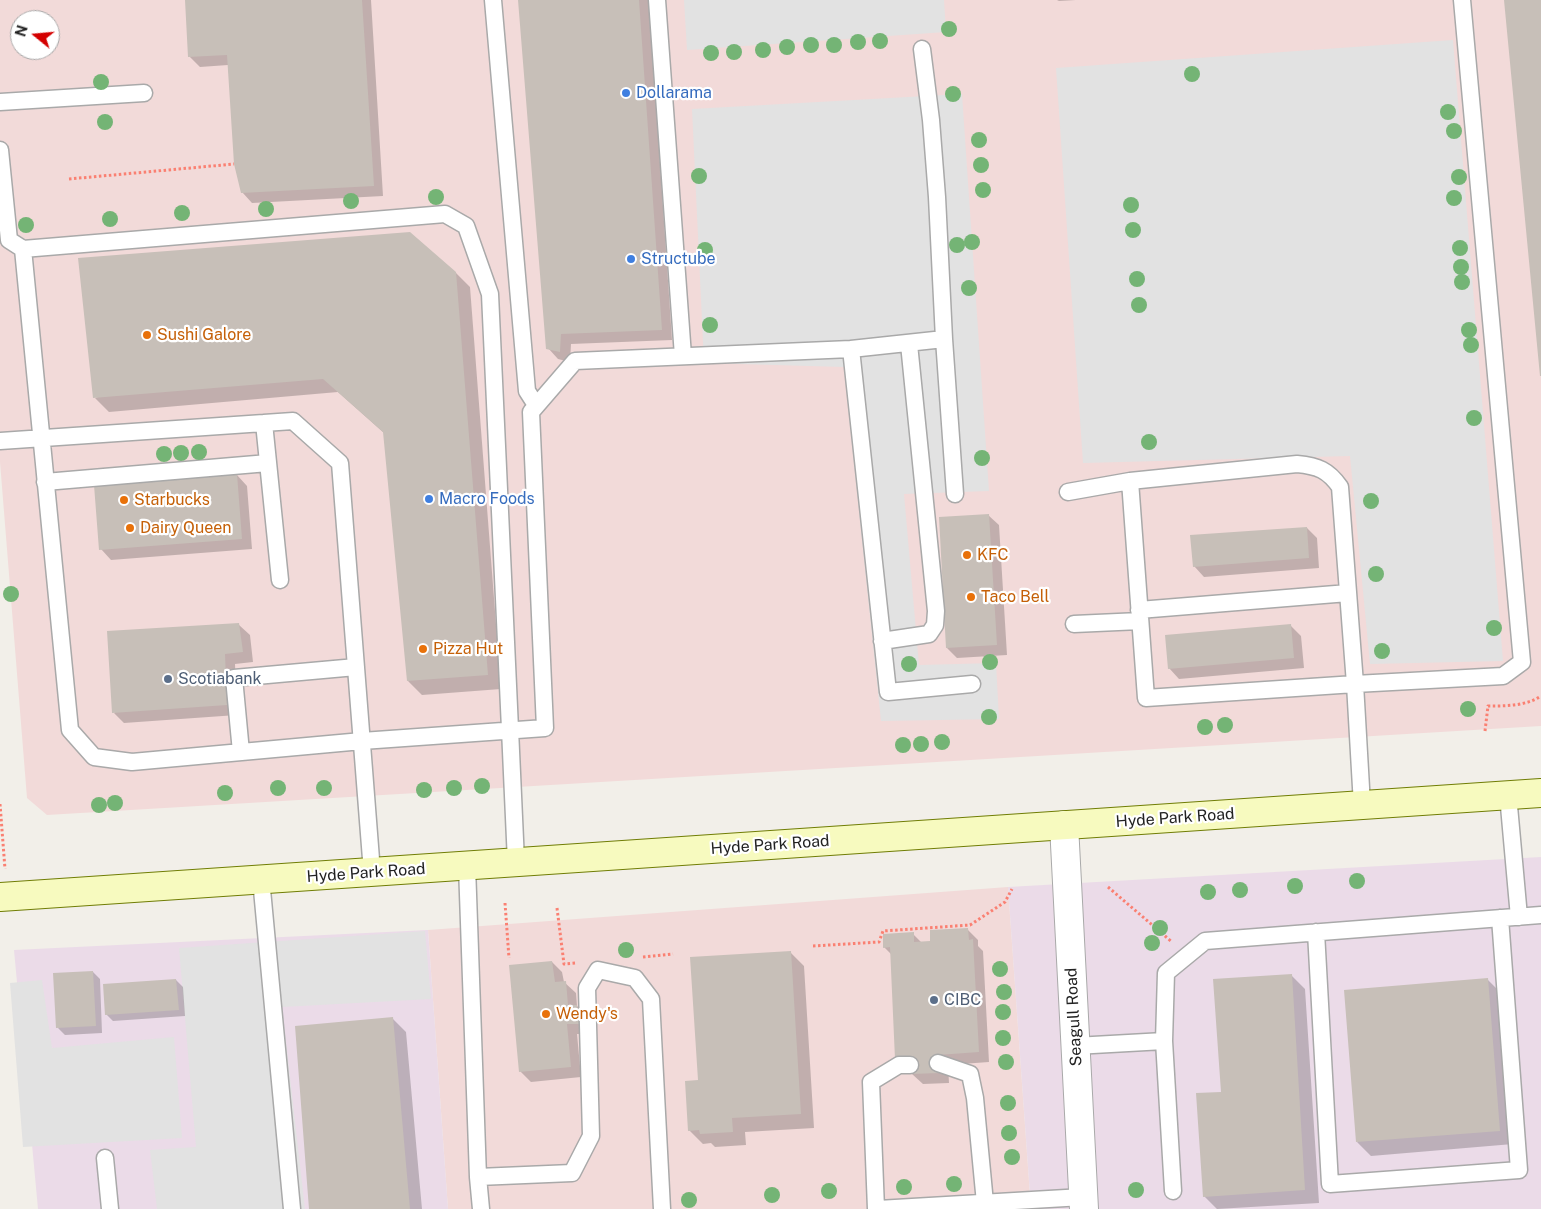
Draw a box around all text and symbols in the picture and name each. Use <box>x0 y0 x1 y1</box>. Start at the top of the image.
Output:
north arrow <box>10 10 60 60</box>
text: N <box>12 23 31 38</box>
place label: Dollarama <box>636 83 712 103</box>
marker: Dollarama <box>620 87 632 99</box>
place label: Structube <box>641 249 716 269</box>
marker: Structube <box>625 253 637 265</box>
place label: Sushi Galore <box>157 325 251 345</box>
marker: Sushi Galore <box>141 329 153 341</box>
place label: Macro Foods <box>439 489 535 509</box>
place label: Starbucks <box>134 490 210 510</box>
marker: Macro Foods <box>423 493 435 505</box>
marker: Starbucks <box>118 494 130 506</box>
place label: Dairy Queen <box>140 518 232 538</box>
marker: Dairy Queen <box>124 522 136 534</box>
place label: KFC <box>977 545 1008 565</box>
marker: KFC <box>961 549 973 561</box>
place label: Taco Bell <box>981 587 1049 607</box>
marker: Taco Bell <box>965 591 977 603</box>
place label: Pizza Hut <box>433 639 503 659</box>
marker: Pizza Hut <box>417 643 429 655</box>
place label: Scotiabank <box>178 669 262 689</box>
marker: Scotiabank <box>162 673 174 685</box>
street label: Hyde Park Road <box>1115 804 1235 832</box>
street label: Hyde Park Road <box>710 831 830 859</box>
street label: Hyde Park Road <box>306 859 426 887</box>
street label: Seagull Road <box>1062 967 1086 1067</box>
place label: CIBC <box>944 990 981 1010</box>
marker: CIBC <box>928 994 940 1006</box>
place label: Wendy's <box>556 1004 618 1024</box>
marker: Wendy's <box>540 1008 552 1020</box>

